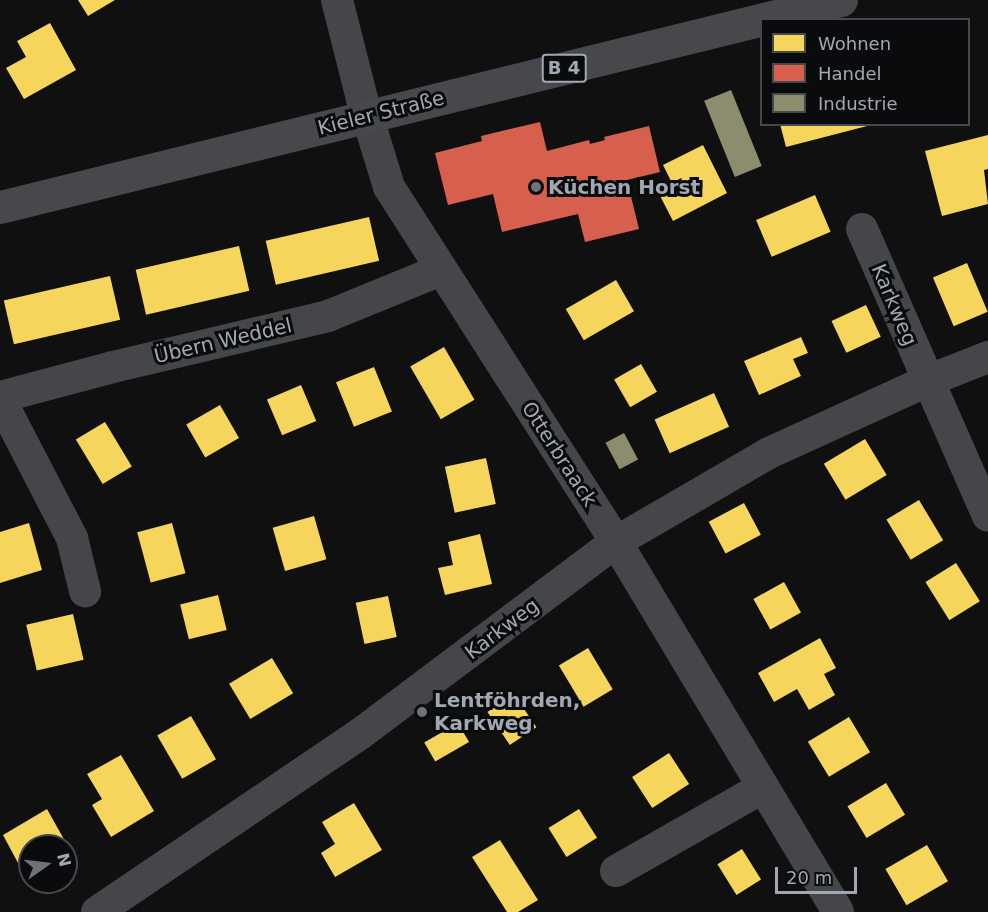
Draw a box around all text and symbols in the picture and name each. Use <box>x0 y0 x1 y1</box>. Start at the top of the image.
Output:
legend <box>760 18 970 126</box>
text: Wohnen <box>818 33 891 54</box>
road number: B 4 <box>542 53 586 83</box>
text: Handel <box>818 63 881 84</box>
street label: Kieler Straße <box>315 86 447 140</box>
text: Industrie <box>818 93 897 114</box>
place label: Küchen Horst <box>548 175 700 199</box>
marker: Küchen Horst <box>529 180 543 194</box>
street label: Karkweg <box>866 261 922 349</box>
street label: Übern Weddel <box>152 313 294 369</box>
street label: Otterbraack <box>516 397 602 511</box>
street label: Karkweg <box>460 593 544 665</box>
place label: Lentföhrden, Karkweg <box>434 688 580 735</box>
marker: Lentföhrden, Karkweg <box>415 705 429 719</box>
north arrow <box>18 834 78 894</box>
text: N <box>53 851 75 869</box>
scale bar <box>778 855 860 893</box>
text: 20 m <box>786 867 832 888</box>

